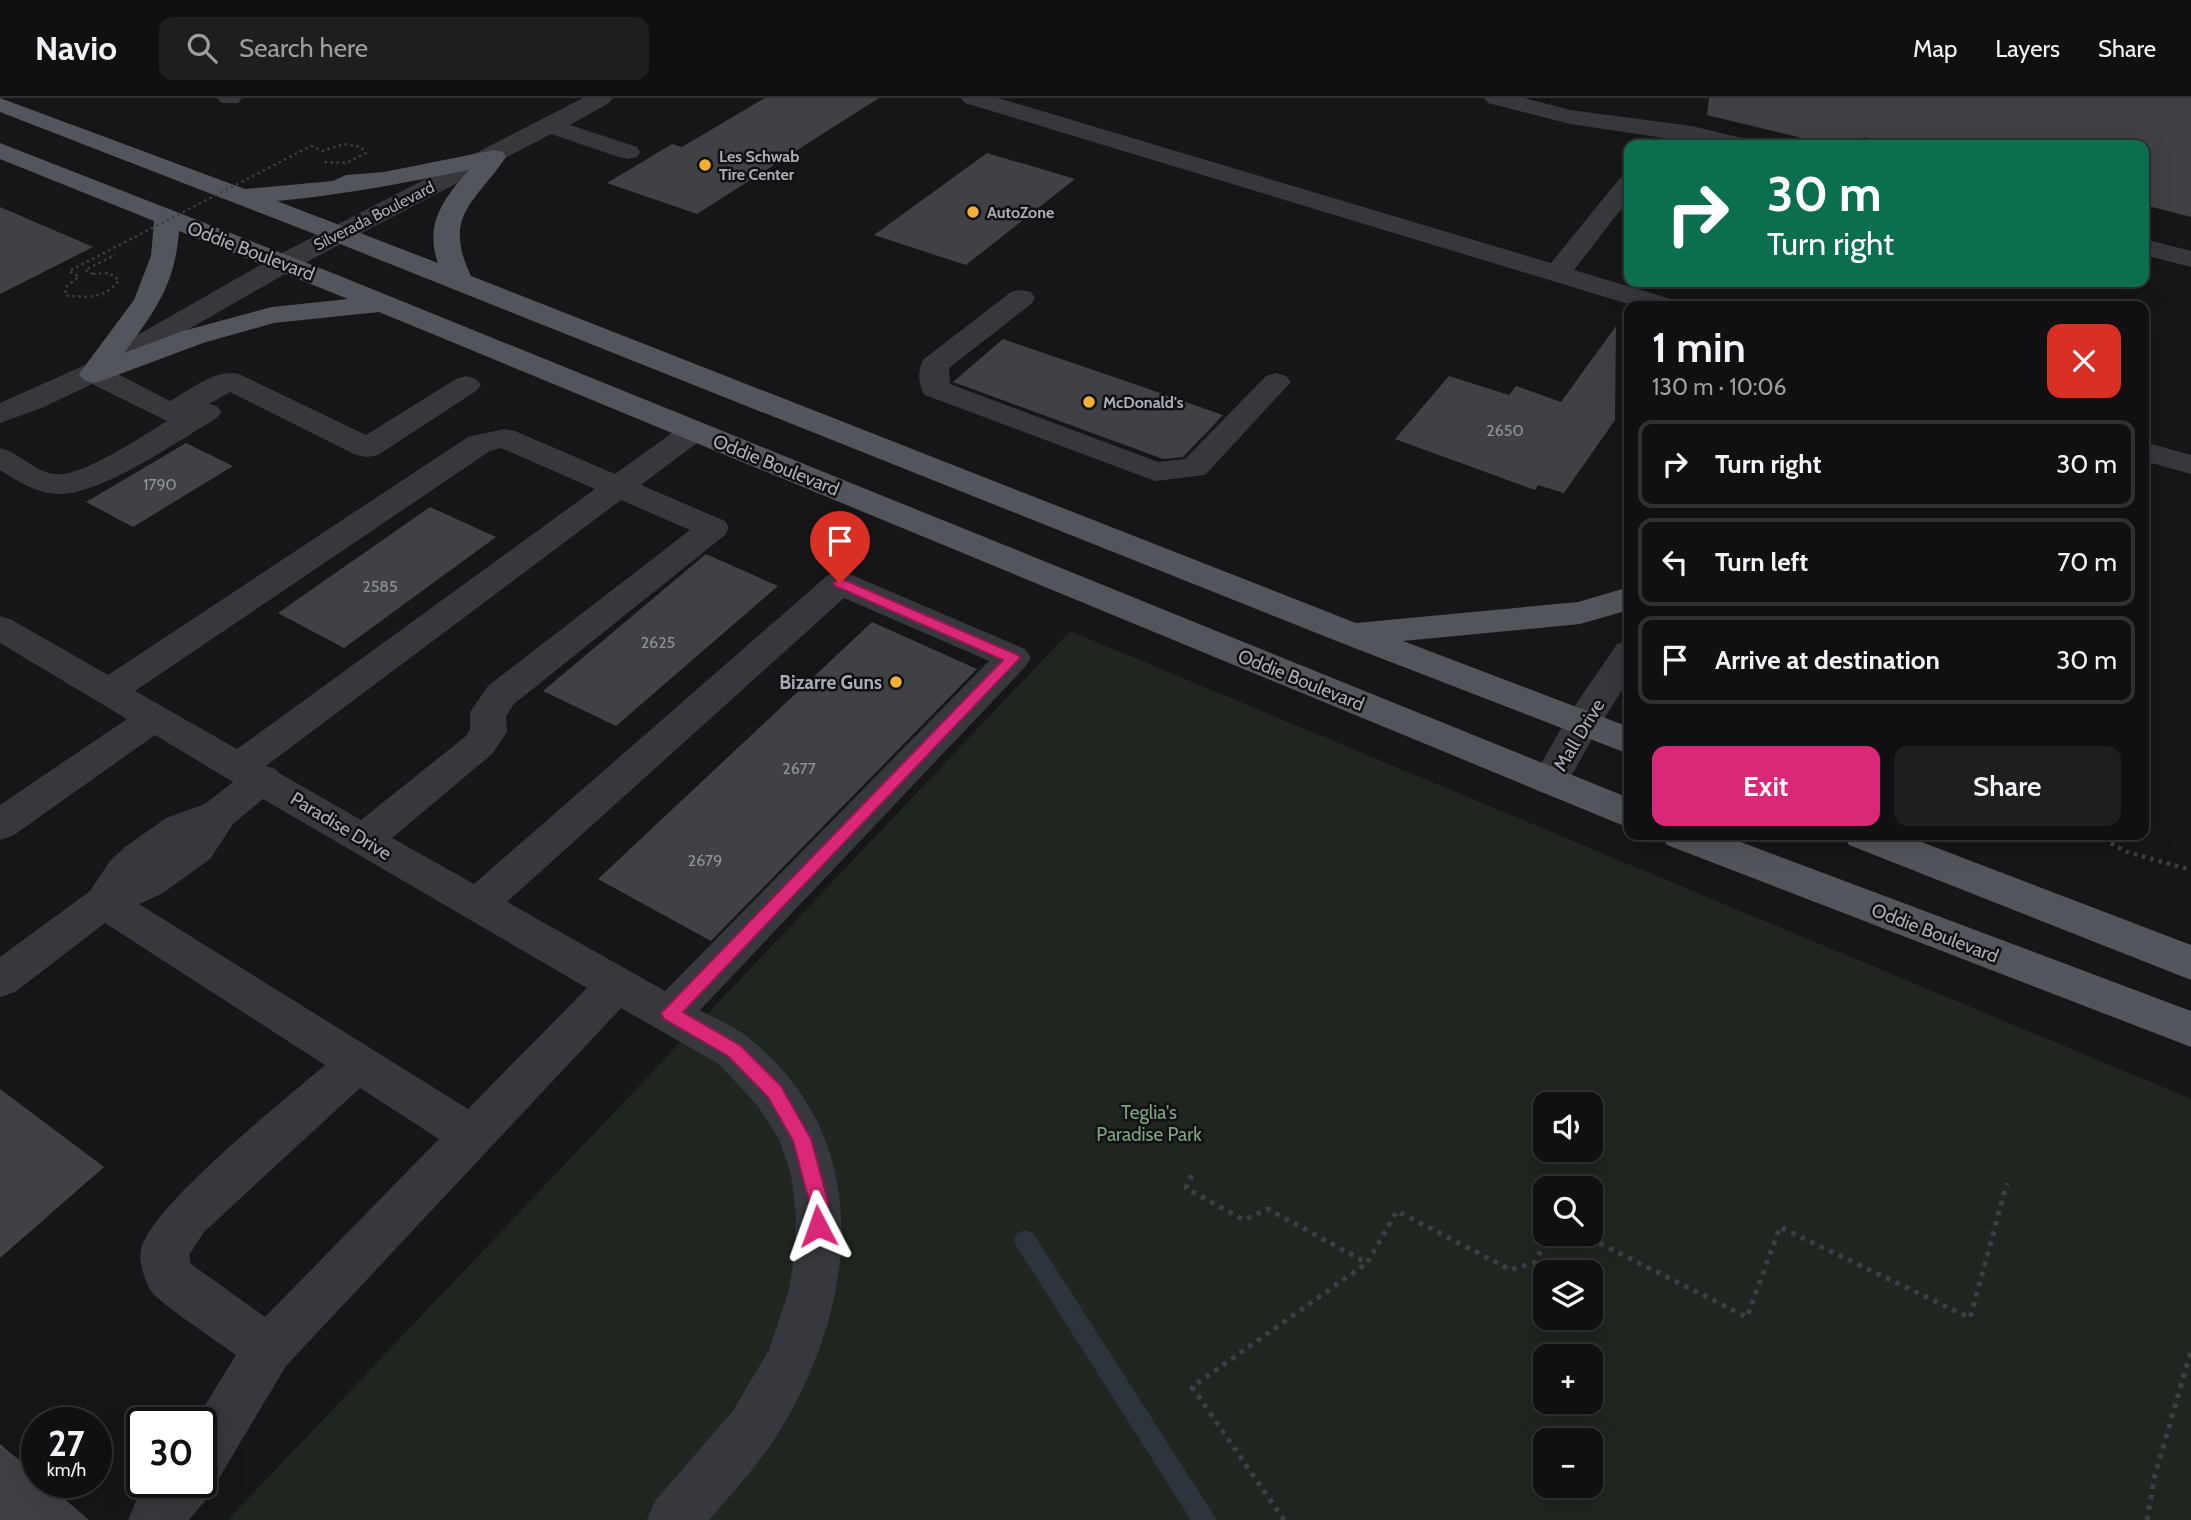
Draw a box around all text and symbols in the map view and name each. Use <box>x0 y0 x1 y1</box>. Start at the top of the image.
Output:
search box <box>159 17 649 80</box>
text: Navio <box>35 28 117 68</box>
icon: search <box>183 29 221 67</box>
text: Search here <box>239 32 368 64</box>
text: Map <box>1913 34 1957 63</box>
text: Layers <box>1995 34 2060 63</box>
text: Share <box>2098 34 2156 63</box>
place label: Les Schwab Tire Center <box>719 147 799 184</box>
marker: Les Schwab Tire Center <box>697 157 713 173</box>
text: 30 m <box>1767 164 1882 223</box>
icon: right <box>1652 168 1743 259</box>
street label: Silverada Boulevard <box>311 177 437 255</box>
place label: AutoZone <box>987 203 1054 222</box>
marker: AutoZone <box>965 204 981 220</box>
street label: Oddie Boulevard <box>184 216 318 286</box>
text: Turn right <box>1767 224 1894 263</box>
text: 1 min <box>1652 321 1746 373</box>
button: close <box>2047 324 2121 398</box>
text: 130 m · 10:06 <box>1652 373 1787 401</box>
place label: McDonald's <box>1103 393 1184 412</box>
marker: McDonald's <box>1081 394 1097 410</box>
house number: 2650 <box>1486 421 1524 440</box>
street label: Oddie Boulevard <box>710 429 842 501</box>
icon: right <box>1656 445 1694 483</box>
text: Turn right <box>1715 448 1821 480</box>
text: 30 m <box>2056 448 2117 480</box>
house number: 1790 <box>143 475 177 494</box>
pin <box>810 511 870 583</box>
icon: arrive <box>821 522 859 560</box>
icon: left <box>1656 543 1694 581</box>
text: Turn left <box>1715 546 1808 578</box>
text: 70 m <box>2057 546 2117 578</box>
house number: 2585 <box>362 577 398 596</box>
house number: 2625 <box>641 633 675 652</box>
icon: arrive <box>1656 641 1694 679</box>
street label: Oddie Boulevard <box>1235 644 1367 716</box>
text: Arrive at destination <box>1715 644 1940 676</box>
text: 30 m <box>2056 644 2117 676</box>
place label: Bizarre Guns <box>779 671 882 694</box>
marker: Bizarre Guns <box>888 674 904 690</box>
street label: Mall Drive <box>1548 694 1610 775</box>
button: Exit <box>1652 746 1880 826</box>
button: Share <box>1894 746 2121 826</box>
house number: 2677 <box>782 759 816 778</box>
street label: Paradise Drive <box>286 787 396 865</box>
house number: 2679 <box>688 851 722 870</box>
street label: Oddie Boulevard <box>1868 898 2002 968</box>
map controls <box>1533 1092 1603 1498</box>
button: sound <box>1533 1092 1603 1162</box>
park label: Teglia's Paradise Park <box>1096 1101 1202 1146</box>
button: search <box>1533 1176 1603 1246</box>
position arrow <box>781 1189 855 1263</box>
button: layers <box>1533 1260 1603 1330</box>
button: + <box>1533 1344 1603 1414</box>
speed limit sign: 30 <box>126 1407 217 1498</box>
text: 27 <box>48 1422 85 1465</box>
button: − <box>1533 1428 1603 1498</box>
text: km/h <box>47 1459 86 1481</box>

